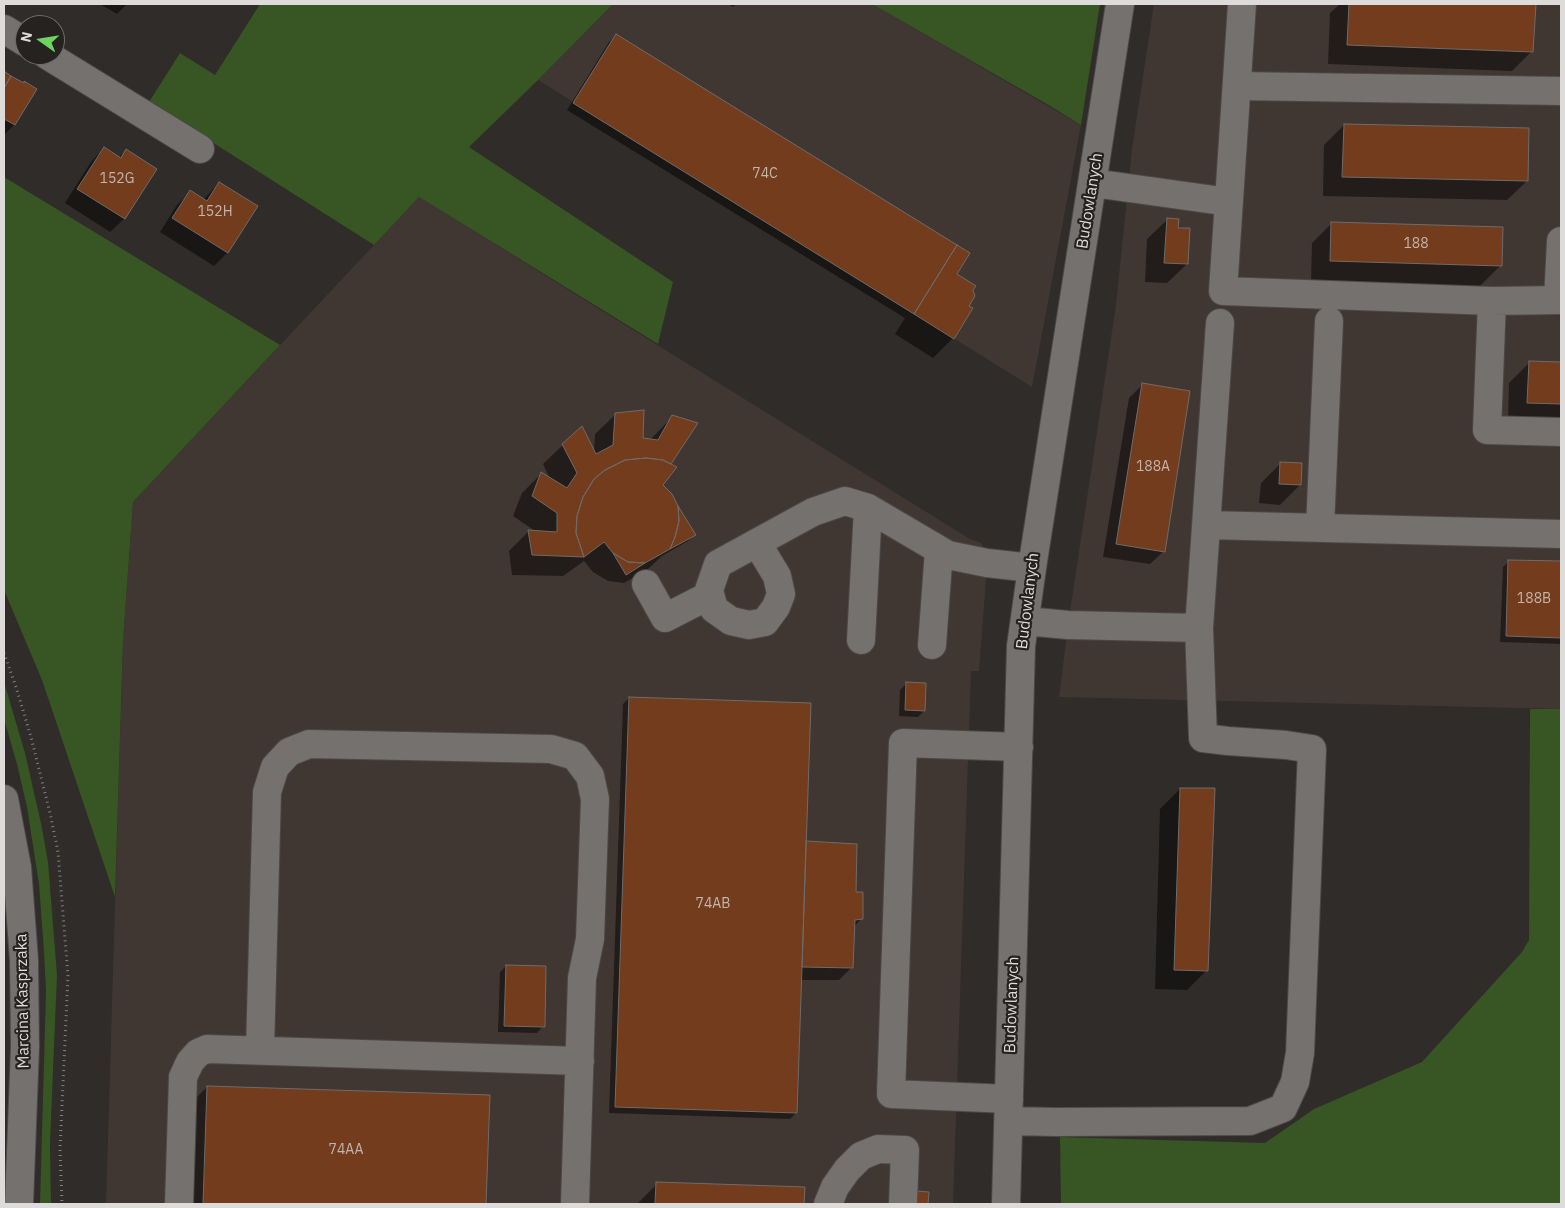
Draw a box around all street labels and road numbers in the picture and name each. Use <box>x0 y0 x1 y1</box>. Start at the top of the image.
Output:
street label: Budowlanych <box>1073 152 1107 250</box>
street label: Budowlanych <box>1013 552 1043 650</box>
street label: Marcina Kasprzaka <box>12 933 34 1069</box>
street label: Budowlanych <box>1001 956 1023 1054</box>

